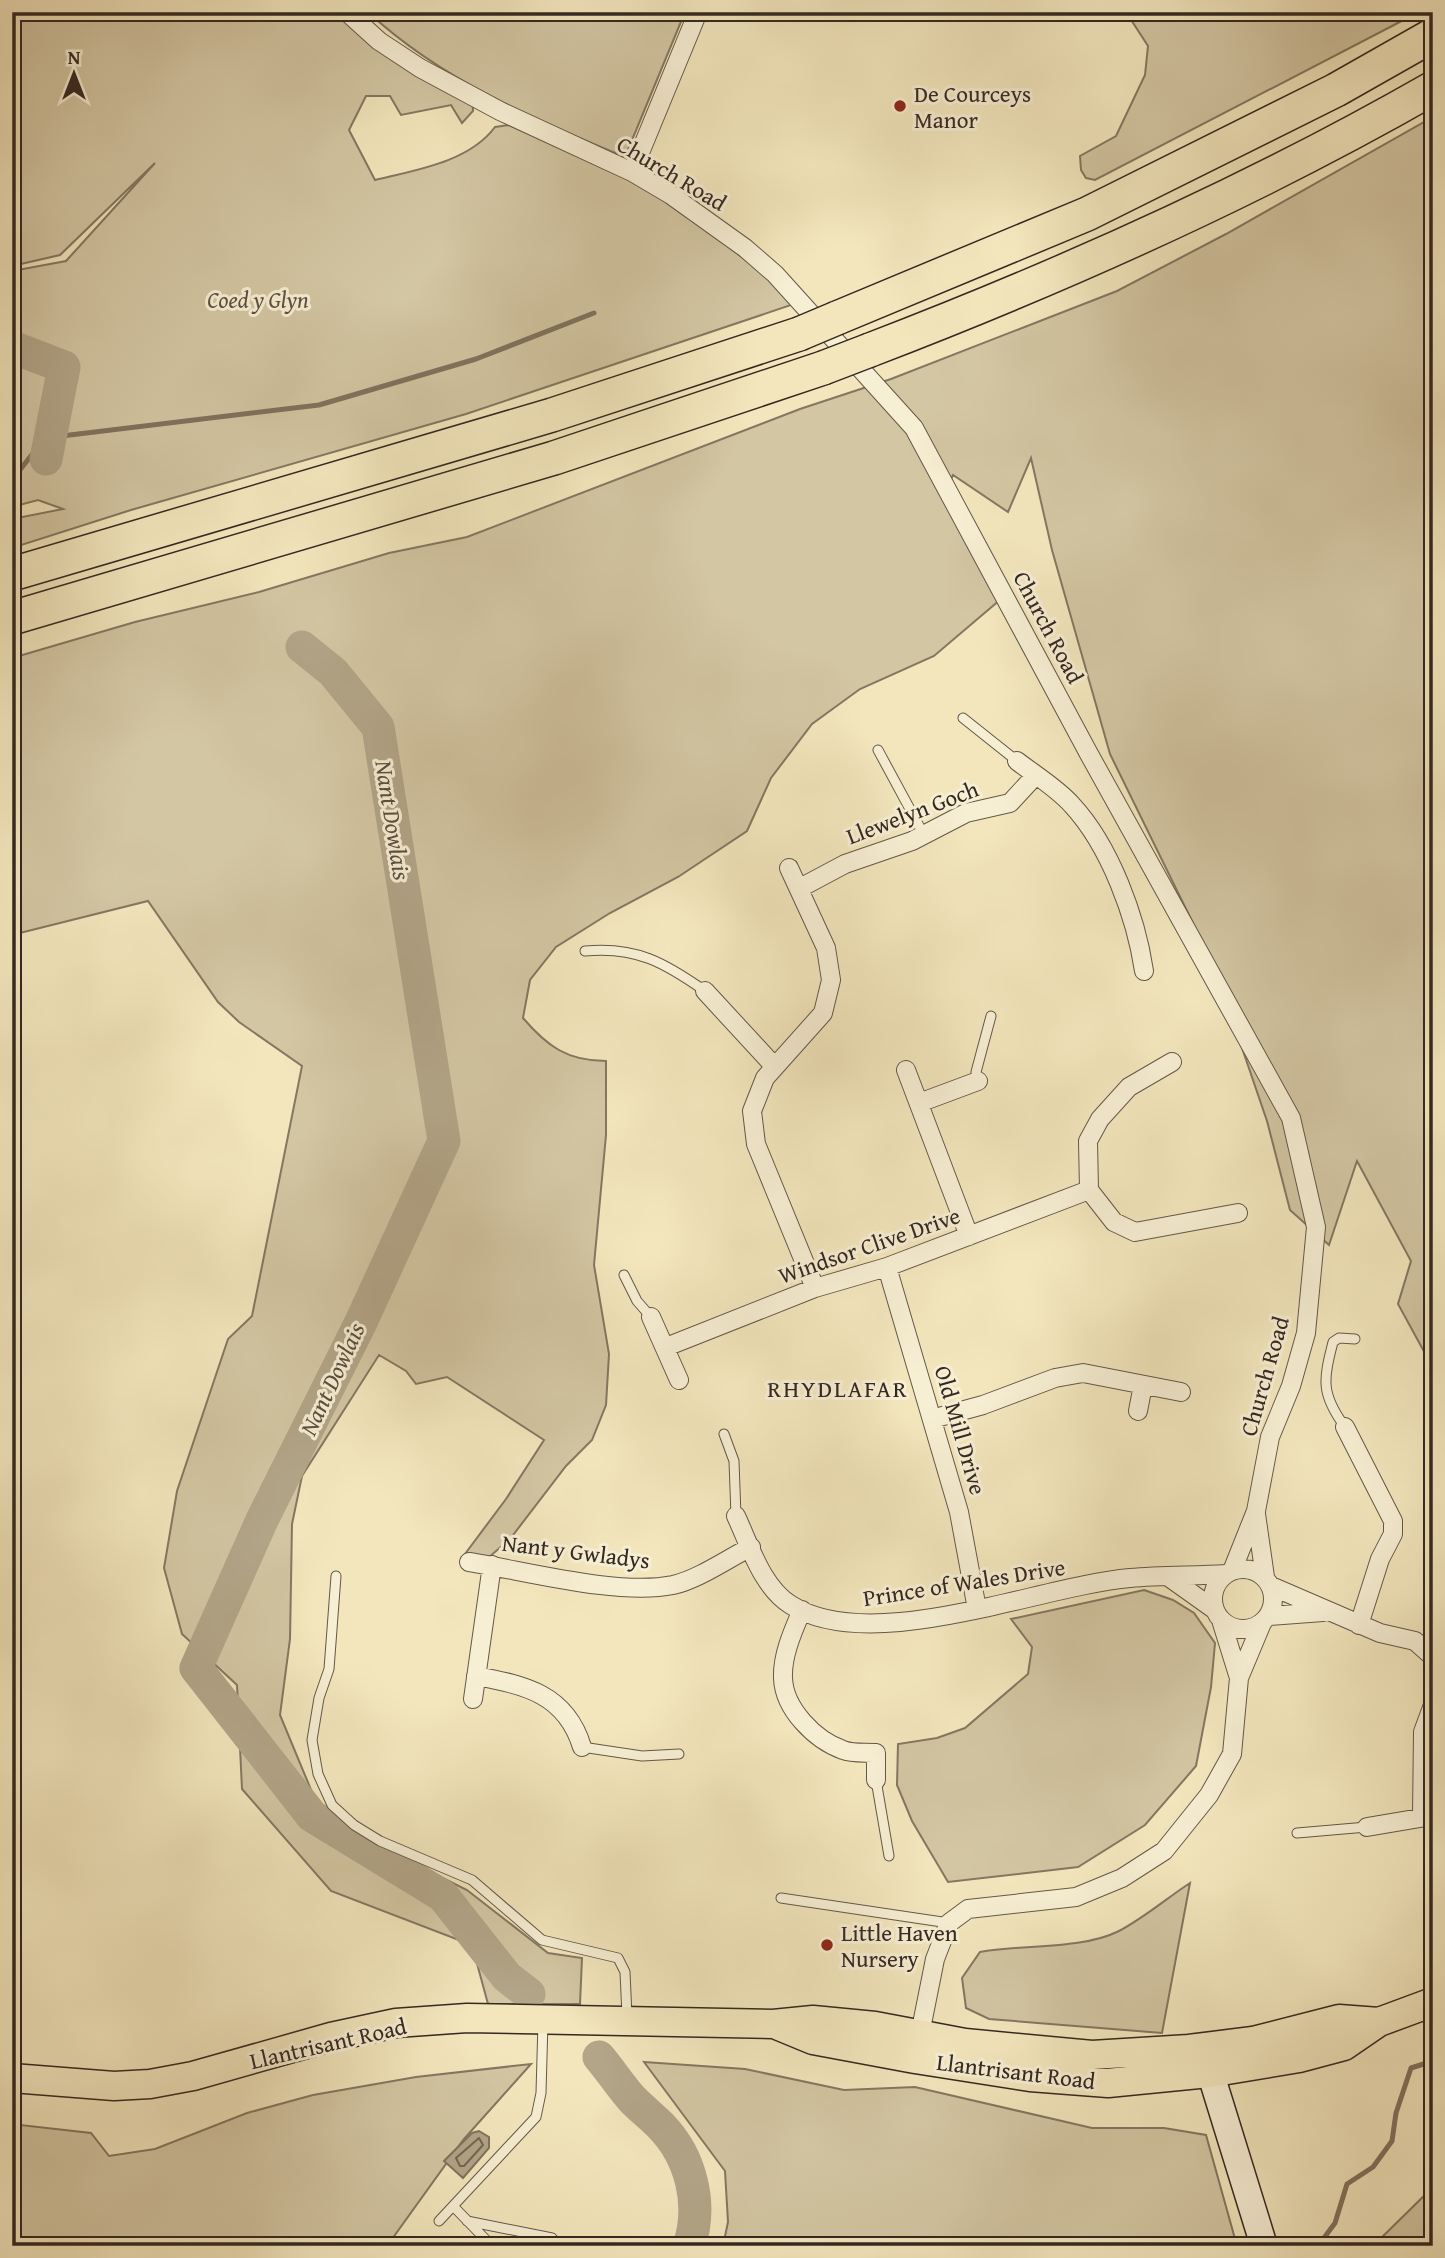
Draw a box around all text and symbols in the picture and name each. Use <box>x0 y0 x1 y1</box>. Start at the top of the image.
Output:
north arrow <box>38 38 108 108</box>
text: N <box>68 43 81 71</box>
place label: De Courceys Manor <box>914 77 1031 136</box>
marker: De Courceys Manor <box>892 98 908 114</box>
street label: Church Road <box>611 127 734 219</box>
park label: Coed y Glyn <box>207 283 309 316</box>
street label: Church Road <box>1006 565 1093 690</box>
water label: Nant Dowlais <box>366 757 420 883</box>
street label: Llewelyn Goch <box>841 772 983 852</box>
street label: Windsor Clive Drive <box>774 1198 964 1292</box>
street label: Church Road <box>1231 1312 1297 1440</box>
water label: Nant Dowlais <box>290 1316 374 1442</box>
street label: Old Mill Drive <box>927 1362 995 1498</box>
district label: RHYDLAFAR <box>767 1371 909 1406</box>
street label: Nant y Gwladys <box>500 1526 652 1576</box>
street label: Prince of Wales Drive <box>861 1550 1067 1614</box>
place label: Little Haven Nursery <box>841 1916 958 1975</box>
marker: Little Haven Nursery <box>819 1937 835 1953</box>
street label: Llantrisant Road <box>246 2009 410 2077</box>
street label: Llantrisant Road <box>935 2045 1098 2097</box>

